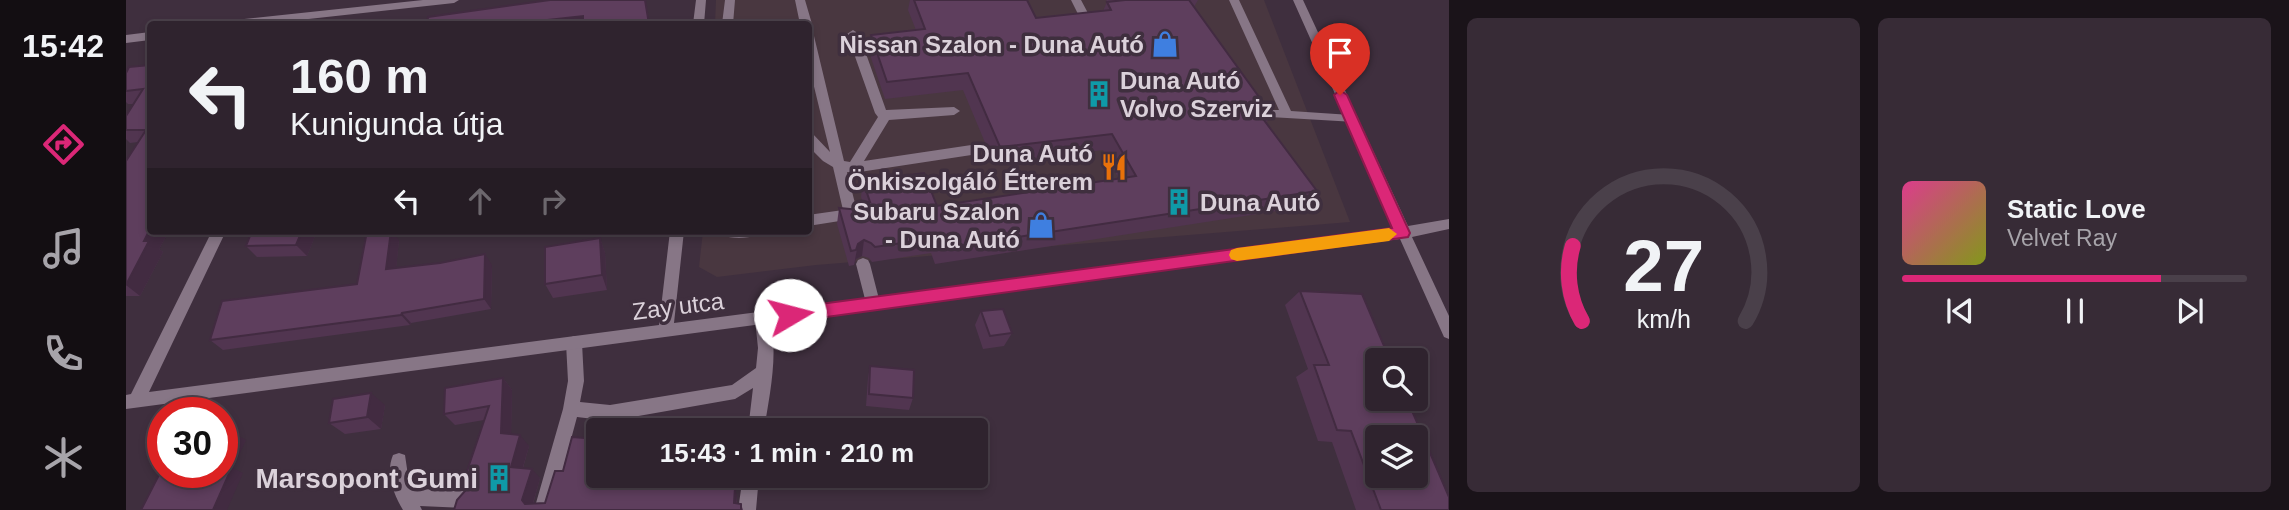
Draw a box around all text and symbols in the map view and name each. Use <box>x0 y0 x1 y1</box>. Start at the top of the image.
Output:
pin <box>1310 23 1370 95</box>
text: 15:42 <box>22 28 104 64</box>
shop icon: Nissan Szalon - Duna Autó <box>1150 29 1180 59</box>
place label: Nissan Szalon - Duna Autó <box>840 31 1144 58</box>
icon: arrive <box>1321 34 1359 72</box>
icon: left <box>175 49 266 140</box>
text: 160 m <box>290 49 429 103</box>
place label: Duna Autó Volvo Szerviz <box>1120 67 1273 122</box>
building icon: Duna Autó Volvo Szerviz <box>1084 79 1114 109</box>
text: Kunigunda útja <box>290 106 504 142</box>
icon: directions <box>39 120 88 169</box>
place label: Duna Autó Önkiszolgáló Étterem <box>848 140 1093 195</box>
restaurant icon: Duna Autó Önkiszolgáló Étterem <box>1099 152 1129 182</box>
icon: left <box>388 182 426 220</box>
icon: ahead <box>461 182 499 220</box>
icon: right <box>534 182 572 220</box>
building icon: Duna Autó <box>1164 187 1194 217</box>
place label: Duna Autó <box>1200 189 1320 216</box>
text: Static Love <box>2007 194 2146 224</box>
place label: Subaru Szalon - Duna Autó <box>853 198 1020 253</box>
shop icon: Subaru Szalon - Duna Autó <box>1026 210 1056 240</box>
icon: music <box>39 224 88 273</box>
text: 27 <box>1623 225 1704 306</box>
text: Velvet Ray <box>2007 225 2117 251</box>
position arrow <box>753 278 827 352</box>
street label: Zay utca <box>631 287 726 325</box>
icon: previous <box>1941 292 1979 330</box>
icon: pause <box>2056 292 2094 330</box>
icon: next <box>2171 292 2209 330</box>
text: km/h <box>1636 305 1691 333</box>
icon: phone <box>39 329 88 378</box>
map controls <box>1365 348 1428 488</box>
button: search <box>1365 348 1428 411</box>
speed limit sign: 30 <box>147 397 238 488</box>
button: layers <box>1365 425 1428 488</box>
icon: climate <box>39 433 88 482</box>
text: 15:43 · 1 min · 210 m <box>660 438 914 468</box>
place label: Marsopont Gumi <box>256 463 478 494</box>
building icon: Marsopont Gumi <box>484 463 514 493</box>

